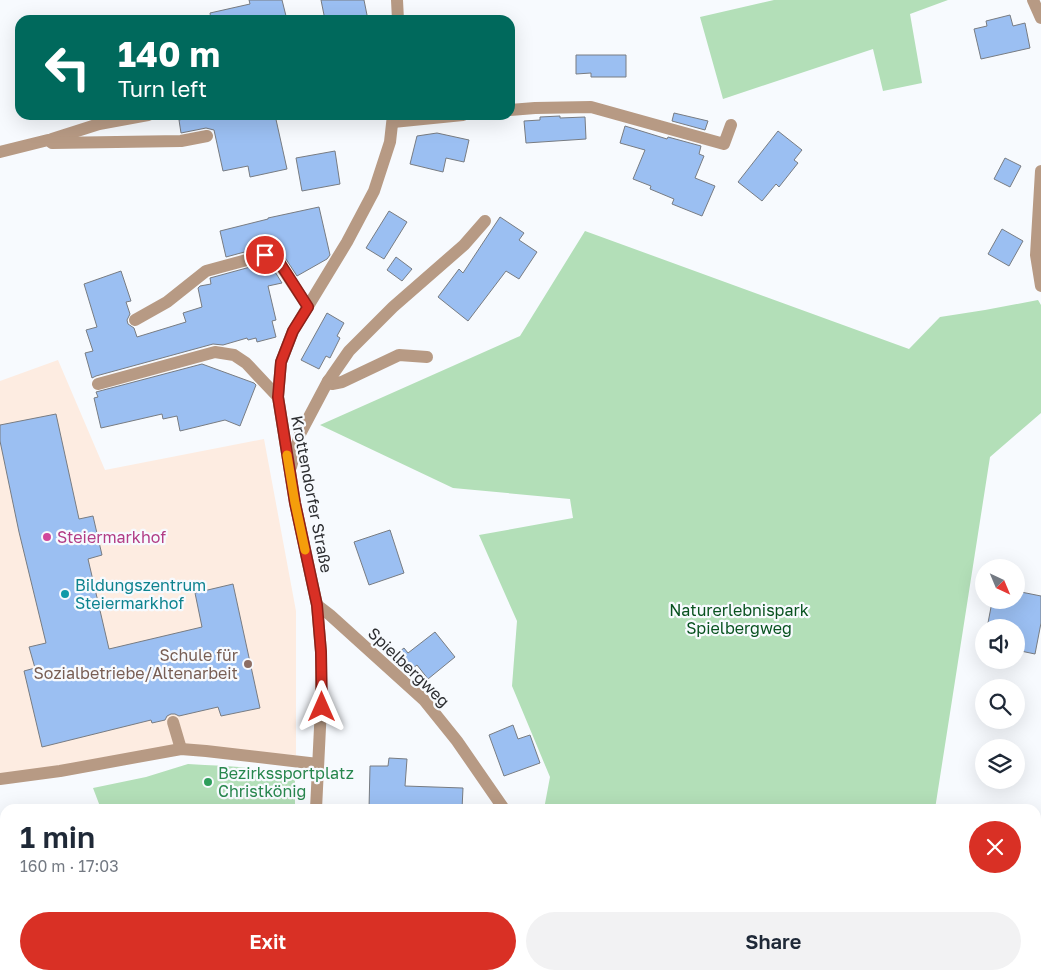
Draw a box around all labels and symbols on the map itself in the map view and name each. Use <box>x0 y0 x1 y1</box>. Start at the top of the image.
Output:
pin <box>244 234 286 276</box>
street label: Krottendorfer Straße <box>287 414 337 574</box>
place label: Steiermarkhof <box>57 527 166 547</box>
marker: Steiermarkhof <box>41 531 53 543</box>
north arrow <box>975 559 1025 609</box>
place label: Bildungszentrum Steiermarkhof <box>75 575 206 613</box>
marker: Bildungszentrum Steiermarkhof <box>59 588 71 600</box>
park label: Naturerlebnispark Spielbergweg <box>669 600 809 638</box>
street label: Spielbergweg <box>364 623 454 711</box>
place label: Schule für Sozialbetriebe/Altenarbeit <box>34 645 238 683</box>
marker: Schule für Sozialbetriebe/Altenarbeit <box>242 658 254 670</box>
position arrow <box>295 680 347 732</box>
place label: Bezirkssportplatz Christkönig <box>218 763 354 801</box>
marker: Bezirkssportplatz Christkönig <box>202 776 214 788</box>

